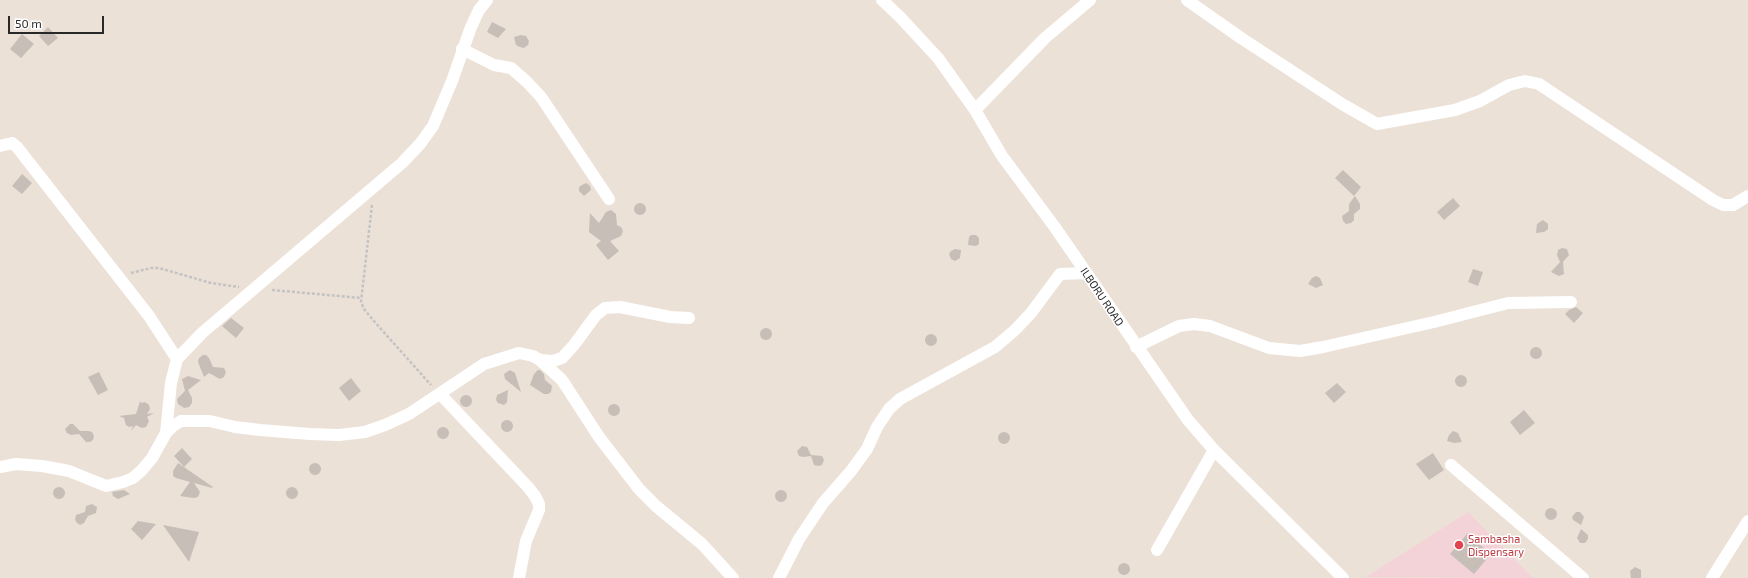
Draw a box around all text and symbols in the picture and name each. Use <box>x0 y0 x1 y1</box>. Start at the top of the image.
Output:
scale bar <box>10 8 106 34</box>
text: 50 m <box>15 16 42 30</box>
street label: ILBORU ROAD <box>1078 265 1126 329</box>
place label: Sambasha Dispensary <box>1468 532 1524 558</box>
marker: Sambasha Dispensary <box>1453 539 1465 551</box>

